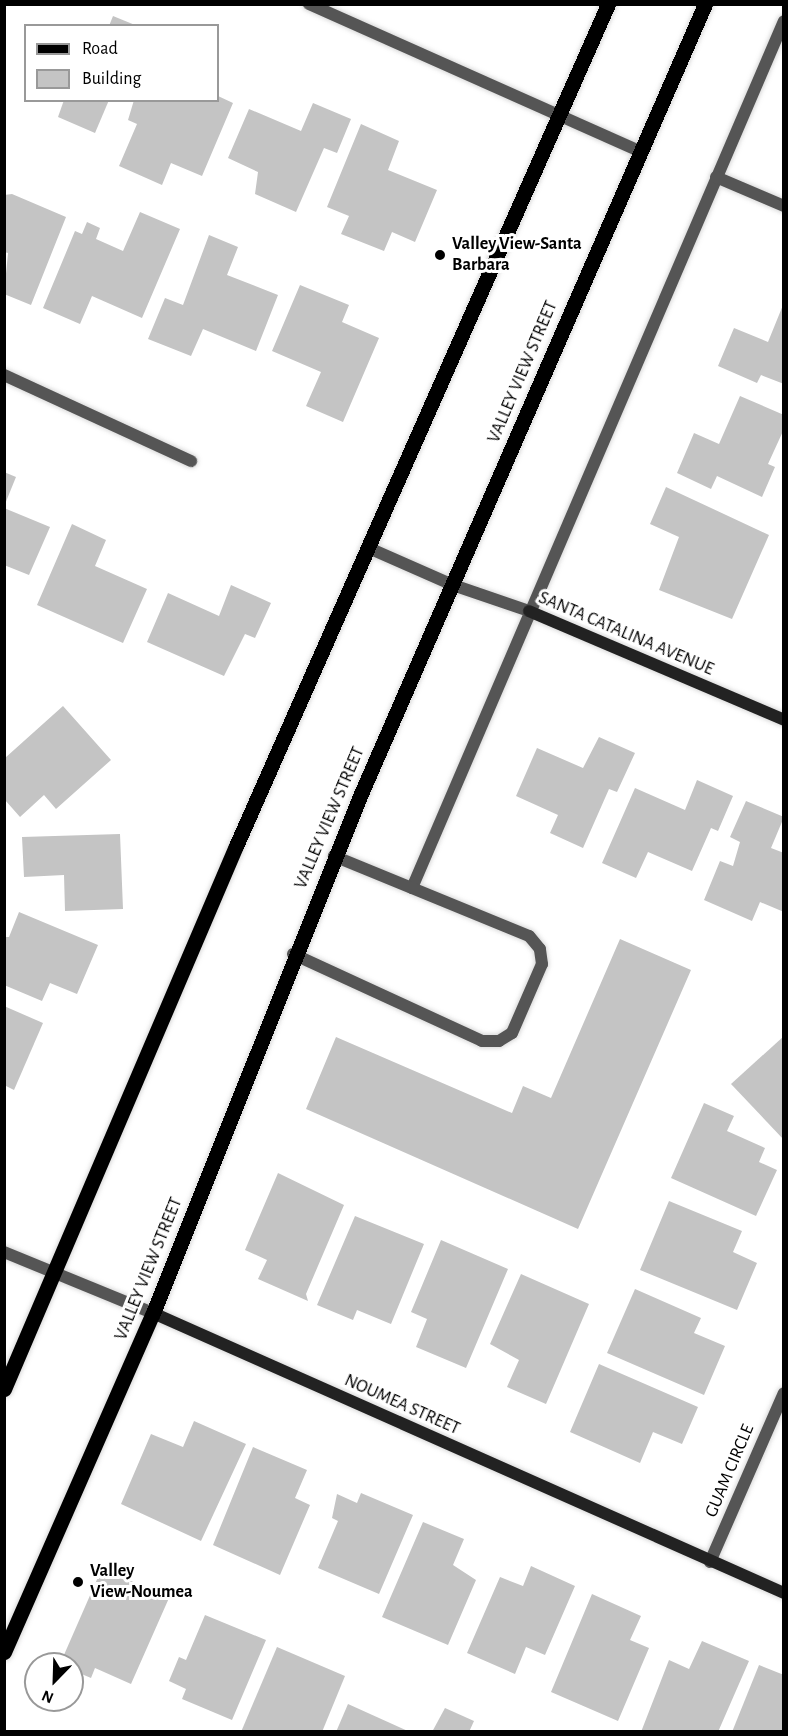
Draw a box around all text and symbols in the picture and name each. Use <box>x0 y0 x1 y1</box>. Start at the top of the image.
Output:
legend <box>24 24 219 102</box>
text: Road <box>82 40 118 58</box>
text: Building <box>82 70 141 88</box>
place label: Valley View-Santa Barbara <box>452 234 582 276</box>
marker: Valley View-Santa Barbara <box>433 248 447 262</box>
street label: VALLEY VIEW STREET <box>483 298 563 446</box>
street label: SANTA CATALINA AVENUE <box>535 587 717 681</box>
street label: VALLEY VIEW STREET <box>290 744 370 892</box>
street label: VALLEY VIEW STREET <box>110 1194 188 1344</box>
street label: NOUMEA STREET <box>341 1370 463 1440</box>
street label: GUAM CIRCLE <box>701 1421 759 1521</box>
place label: Valley View-Noumea <box>90 1561 193 1604</box>
marker: Valley View-Noumea <box>71 1575 85 1589</box>
north arrow <box>24 1652 84 1712</box>
text: N <box>40 1687 56 1706</box>

